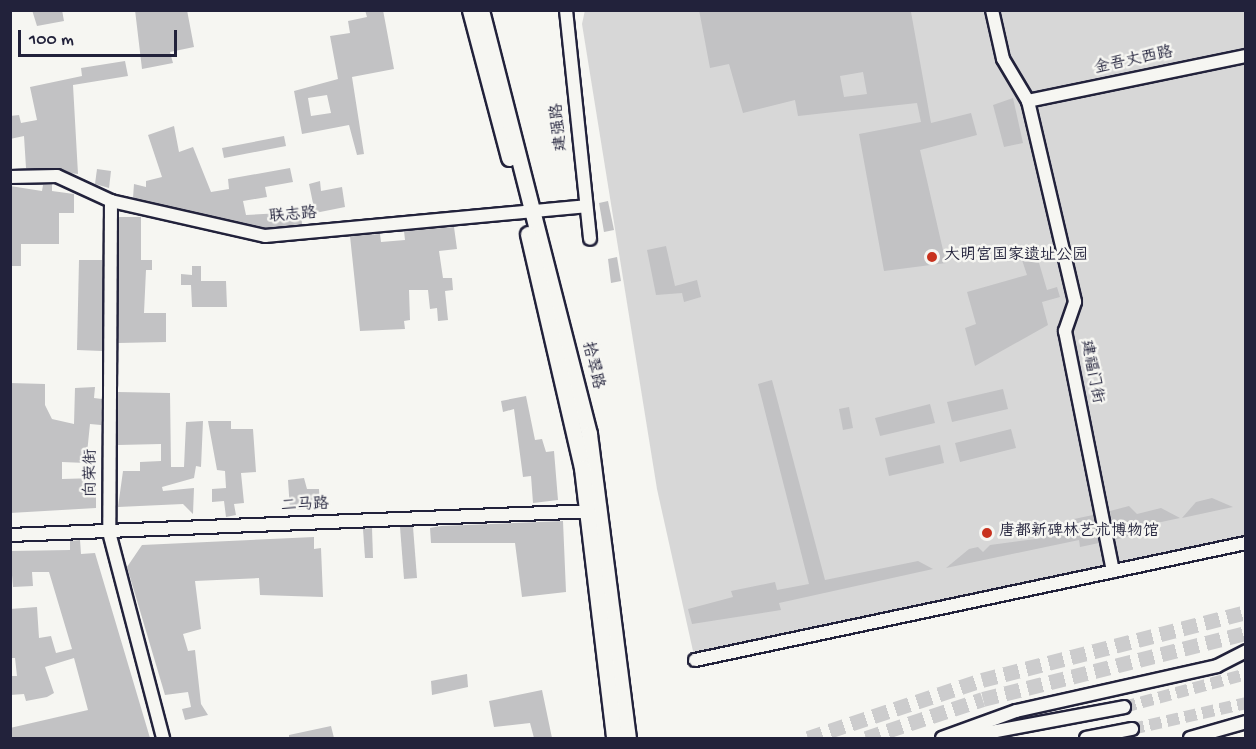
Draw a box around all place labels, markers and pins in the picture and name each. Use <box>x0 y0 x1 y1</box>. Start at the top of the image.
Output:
place label: 大明宫国家遗址公园 <box>944 247 1088 267</box>
marker: 大明宫国家遗址公园 <box>925 250 939 264</box>
place label: 唐都新碑林艺术博物馆 <box>999 523 1159 543</box>
marker: 唐都新碑林艺术博物馆 <box>980 526 994 540</box>

